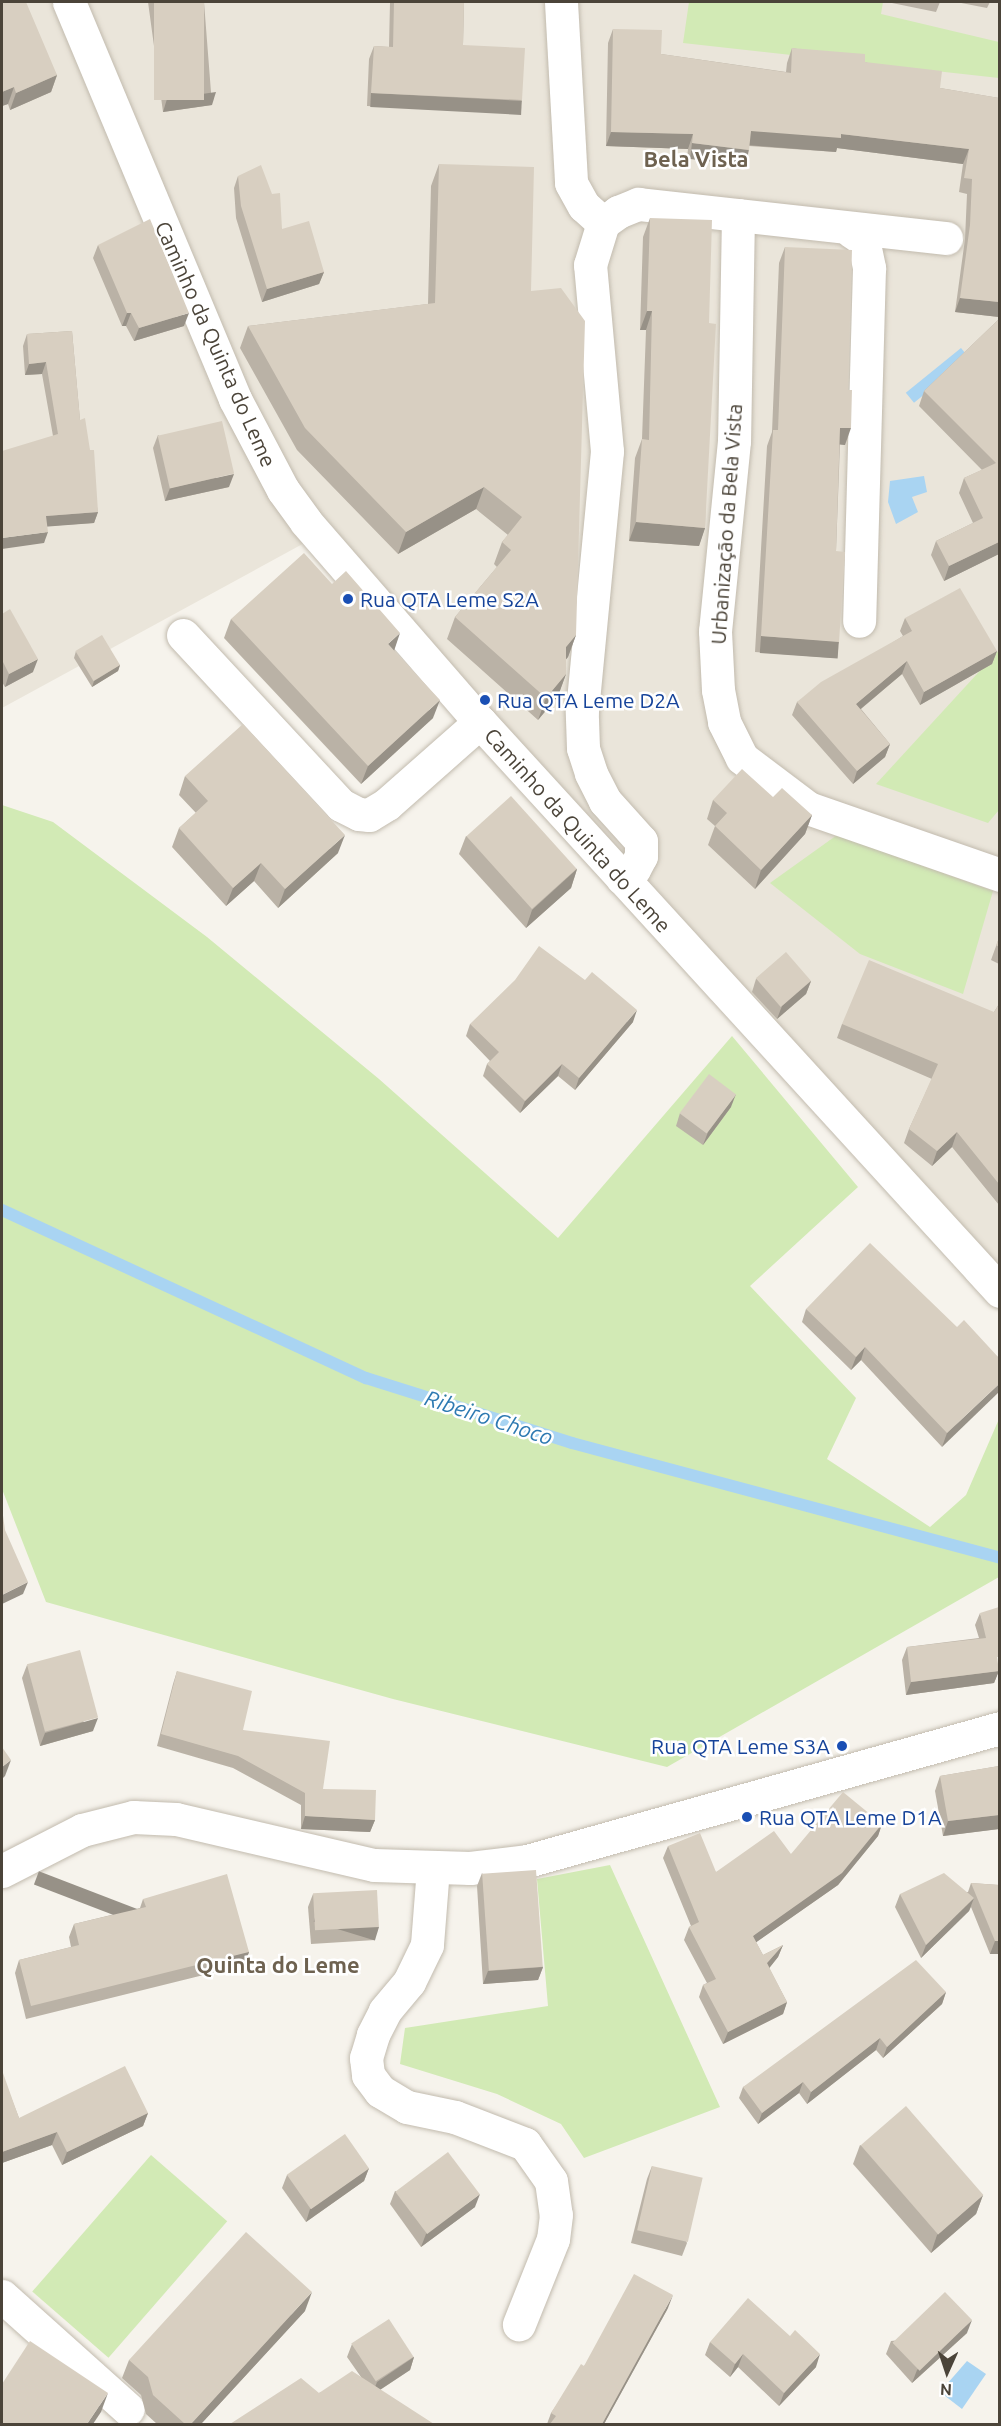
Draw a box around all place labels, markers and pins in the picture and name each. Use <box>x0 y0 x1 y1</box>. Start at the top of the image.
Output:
place label: Rua QTA Leme S2A <box>360 586 539 612</box>
marker: Rua QTA Leme S2A <box>341 592 355 606</box>
place label: Rua QTA Leme D2A <box>497 687 680 713</box>
marker: Rua QTA Leme D2A <box>478 693 492 707</box>
place label: Rua QTA Leme S3A <box>651 1733 830 1759</box>
marker: Rua QTA Leme S3A <box>835 1739 849 1753</box>
place label: Rua QTA Leme D1A <box>759 1804 942 1830</box>
marker: Rua QTA Leme D1A <box>740 1810 754 1824</box>

